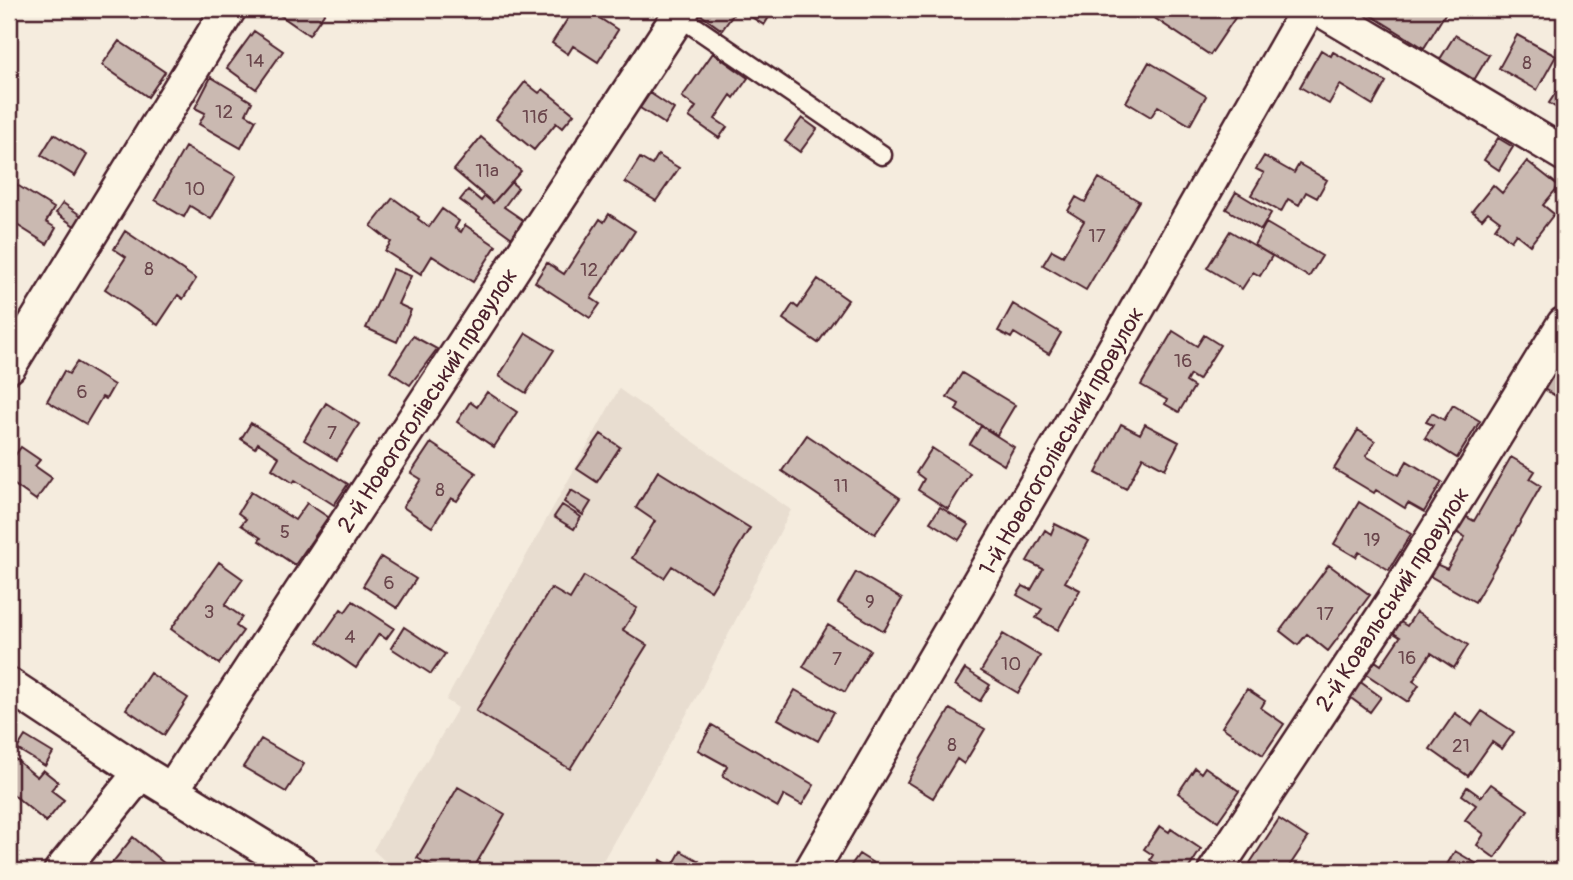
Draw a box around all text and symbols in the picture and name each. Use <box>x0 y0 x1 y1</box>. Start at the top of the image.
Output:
house number: 14 <box>246 49 264 73</box>
house number: 8 <box>1522 51 1532 75</box>
house number: 12 <box>215 100 233 124</box>
house number: 11б <box>522 105 548 129</box>
house number: 11а <box>475 159 499 183</box>
house number: 10 <box>185 177 205 201</box>
house number: 17 <box>1088 224 1106 248</box>
house number: 8 <box>144 257 154 281</box>
house number: 12 <box>580 258 598 282</box>
street label: 2-й Новогоголівський провулок <box>331 262 524 538</box>
street label: 1-й Новогоголівський провулок <box>972 301 1151 581</box>
house number: 16 <box>1174 349 1192 373</box>
house number: 6 <box>76 380 88 404</box>
house number: 7 <box>327 421 337 445</box>
house number: 11 <box>834 474 848 498</box>
house number: 8 <box>435 478 445 502</box>
street label: 2-й Ковальський провулок <box>1309 482 1476 717</box>
house number: 5 <box>280 520 290 544</box>
house number: 19 <box>1363 528 1381 552</box>
house number: 6 <box>383 571 395 595</box>
house number: 9 <box>865 590 875 614</box>
house number: 3 <box>204 600 214 624</box>
house number: 17 <box>1316 602 1334 626</box>
house number: 4 <box>344 625 356 649</box>
house number: 16 <box>1398 646 1416 670</box>
house number: 7 <box>832 647 842 671</box>
house number: 10 <box>1001 652 1021 676</box>
house number: 8 <box>947 733 957 757</box>
house number: 21 <box>1452 734 1470 758</box>

